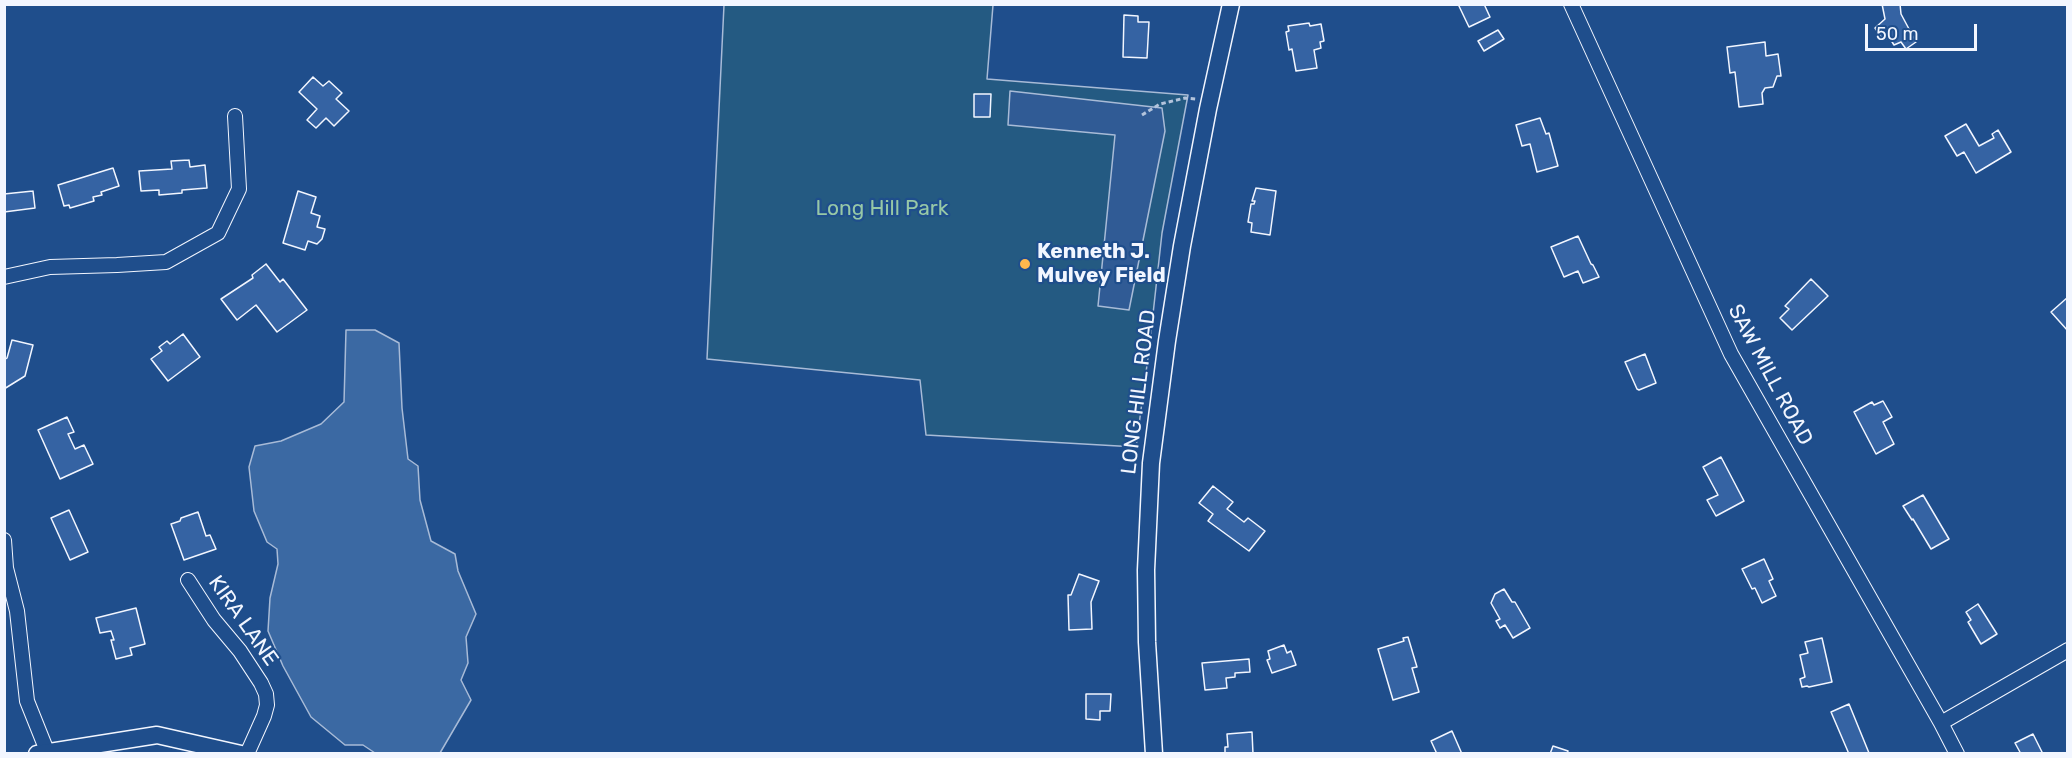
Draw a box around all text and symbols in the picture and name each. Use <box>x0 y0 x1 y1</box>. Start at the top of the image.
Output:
scale bar <box>1868 12 1980 50</box>
text: 50 m <box>1876 23 1919 45</box>
park label: Long Hill Park <box>815 196 949 222</box>
place label: Kenneth J. Mulvey Field <box>1037 239 1166 289</box>
marker: Kenneth J. Mulvey Field <box>1018 257 1032 271</box>
street label: SAW MILL ROAD <box>1722 300 1818 450</box>
street label: LONG HILL ROAD <box>1116 308 1162 476</box>
street label: KIRA LANE <box>203 571 283 671</box>

